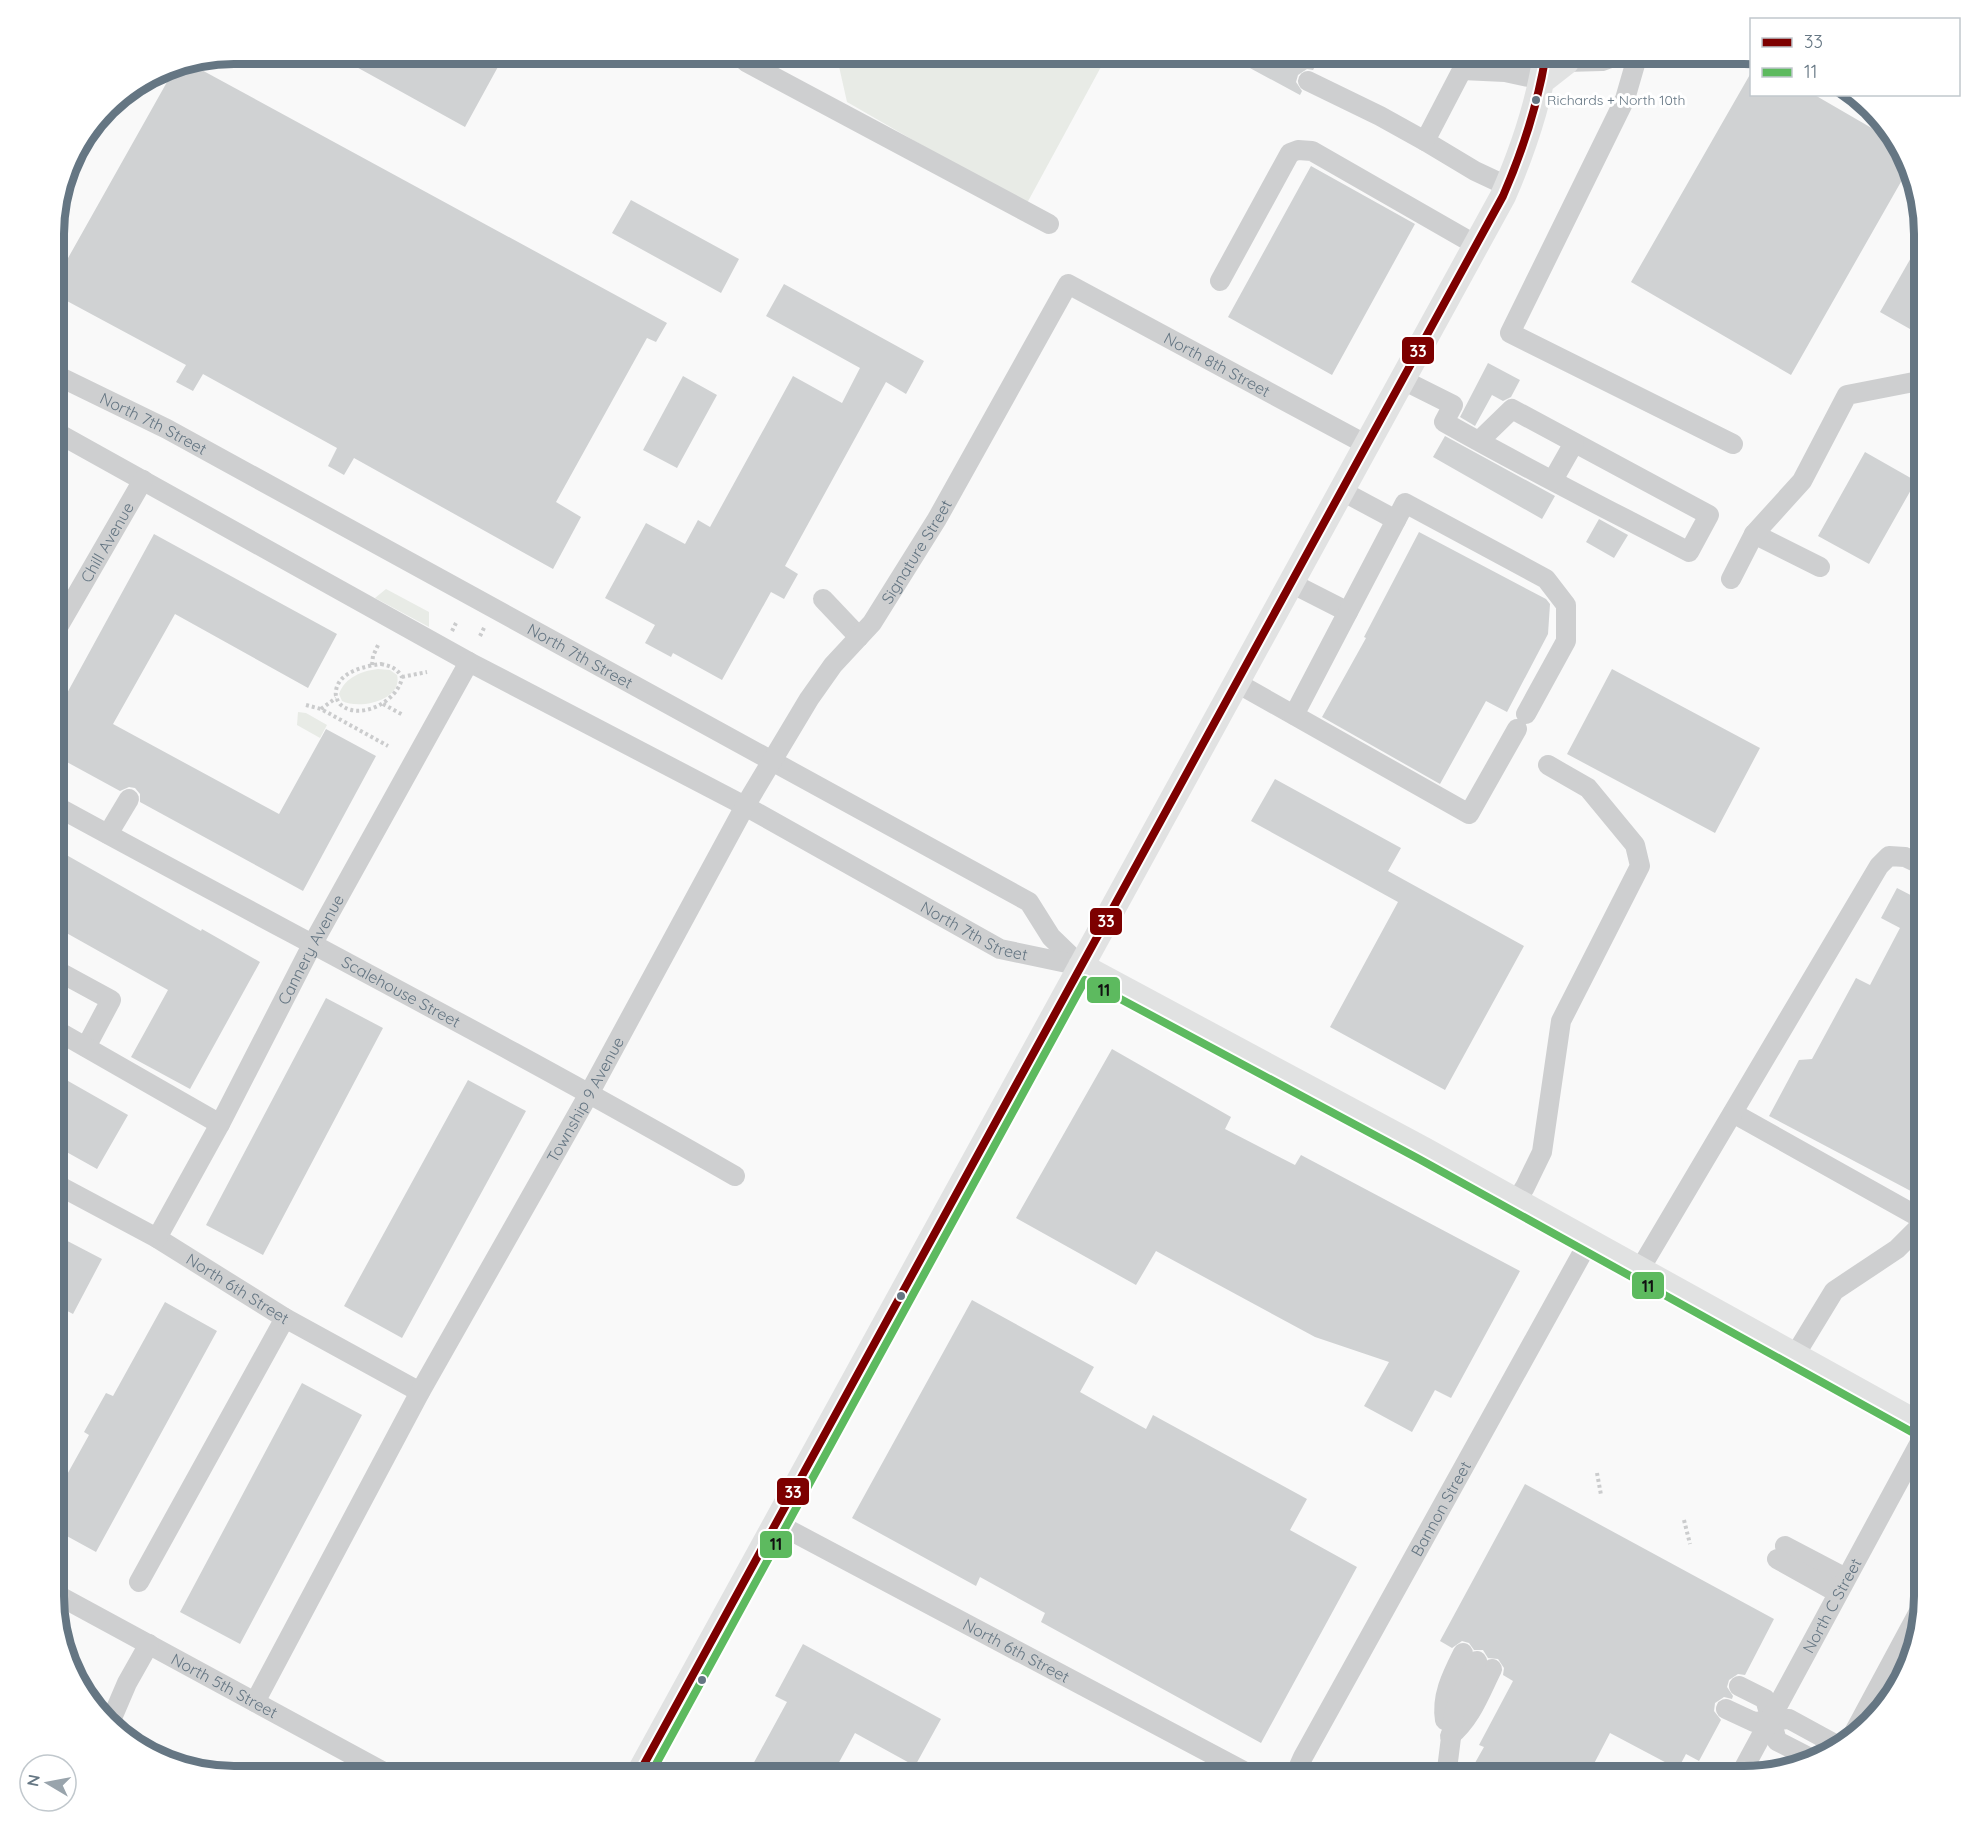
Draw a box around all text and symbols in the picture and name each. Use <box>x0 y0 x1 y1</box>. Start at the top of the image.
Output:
legend <box>1750 18 1960 96</box>
text: 33 <box>1804 30 1823 53</box>
text: 11 <box>1804 60 1817 83</box>
place label: Richards + North 10th <box>1547 91 1685 109</box>
marker: Richards + North 10th <box>1530 94 1542 106</box>
street label: North 8th Street <box>1161 328 1274 401</box>
line badge: 33 <box>1401 336 1435 365</box>
text: 33 <box>1409 341 1427 361</box>
street label: North 7th Street <box>97 388 210 459</box>
street label: Signature Street <box>877 496 956 607</box>
street label: Chill Avenue <box>76 498 138 586</box>
street label: North 7th Street <box>524 619 636 693</box>
street label: Cannery Avenue <box>273 891 348 1008</box>
street label: North 7th Street <box>917 897 1029 965</box>
line badge: 33 <box>1089 907 1123 936</box>
text: 33 <box>1097 911 1115 931</box>
street label: Scalehouse Street <box>338 952 464 1032</box>
line badge: 11 <box>1086 976 1121 1004</box>
text: 11 <box>1098 980 1110 1000</box>
street label: Township 9 Avenue <box>542 1033 628 1166</box>
street label: North 6th Street <box>183 1249 293 1328</box>
line badge: 11 <box>1631 1271 1665 1300</box>
text: 11 <box>1642 1276 1654 1296</box>
unlabelled marker <box>895 1290 907 1302</box>
street label: Bannon Street <box>1406 1457 1475 1560</box>
line badge: 33 <box>776 1477 810 1506</box>
text: 33 <box>784 1482 802 1502</box>
line badge: 11 <box>759 1530 793 1559</box>
text: 11 <box>770 1534 782 1554</box>
street label: North C Street <box>1798 1555 1866 1656</box>
street label: North 6th Street <box>960 1614 1073 1687</box>
street label: North 5th Street <box>168 1649 281 1722</box>
unlabelled marker <box>696 1674 708 1686</box>
north arrow <box>18 1753 78 1813</box>
text: N <box>22 1773 44 1788</box>

